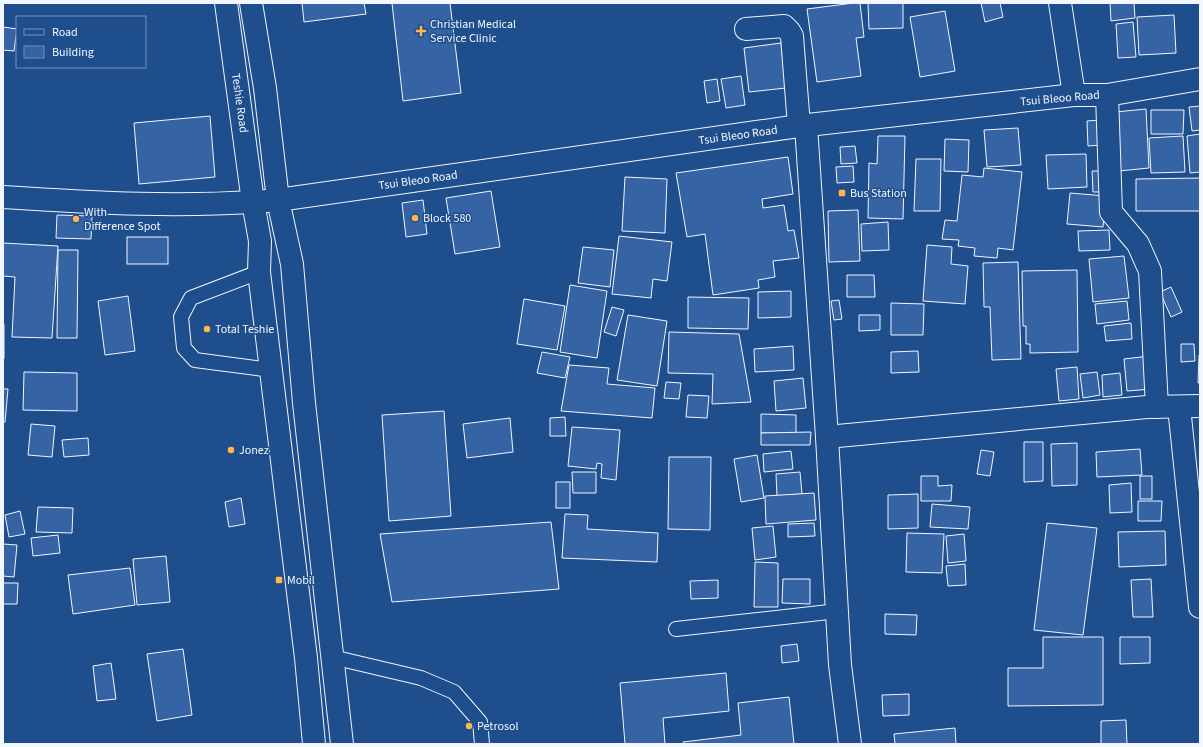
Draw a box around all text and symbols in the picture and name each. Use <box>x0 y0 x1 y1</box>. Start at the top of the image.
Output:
legend <box>16 16 146 68</box>
place label: Christian Medical Service Clinic <box>430 16 516 47</box>
text: Road <box>52 24 78 41</box>
marker: Christian Medical Service Clinic <box>415 25 427 37</box>
text: Building <box>52 44 94 61</box>
street label: Teshie Road <box>227 72 252 134</box>
street label: Tsui Bleoo Road <box>1020 87 1101 110</box>
street label: Tsui Bleoo Road <box>697 122 779 149</box>
street label: Tsui Bleoo Road <box>377 167 459 194</box>
place label: Bus Station <box>850 185 907 202</box>
marker: Bus Station <box>837 188 847 198</box>
place label: With Difference Spot <box>84 204 161 235</box>
place label: Block 580 <box>423 210 471 227</box>
marker: Block 580 <box>410 213 420 223</box>
marker: With Difference Spot <box>71 214 81 224</box>
place label: Total Teshie <box>215 321 274 338</box>
marker: Total Teshie <box>202 324 212 334</box>
place label: Jonez <box>239 442 269 459</box>
marker: Jonez <box>226 445 236 455</box>
place label: Mobil <box>287 572 315 589</box>
marker: Mobil <box>274 575 284 585</box>
place label: Petrosol <box>477 718 519 735</box>
marker: Petrosol <box>464 721 474 731</box>

